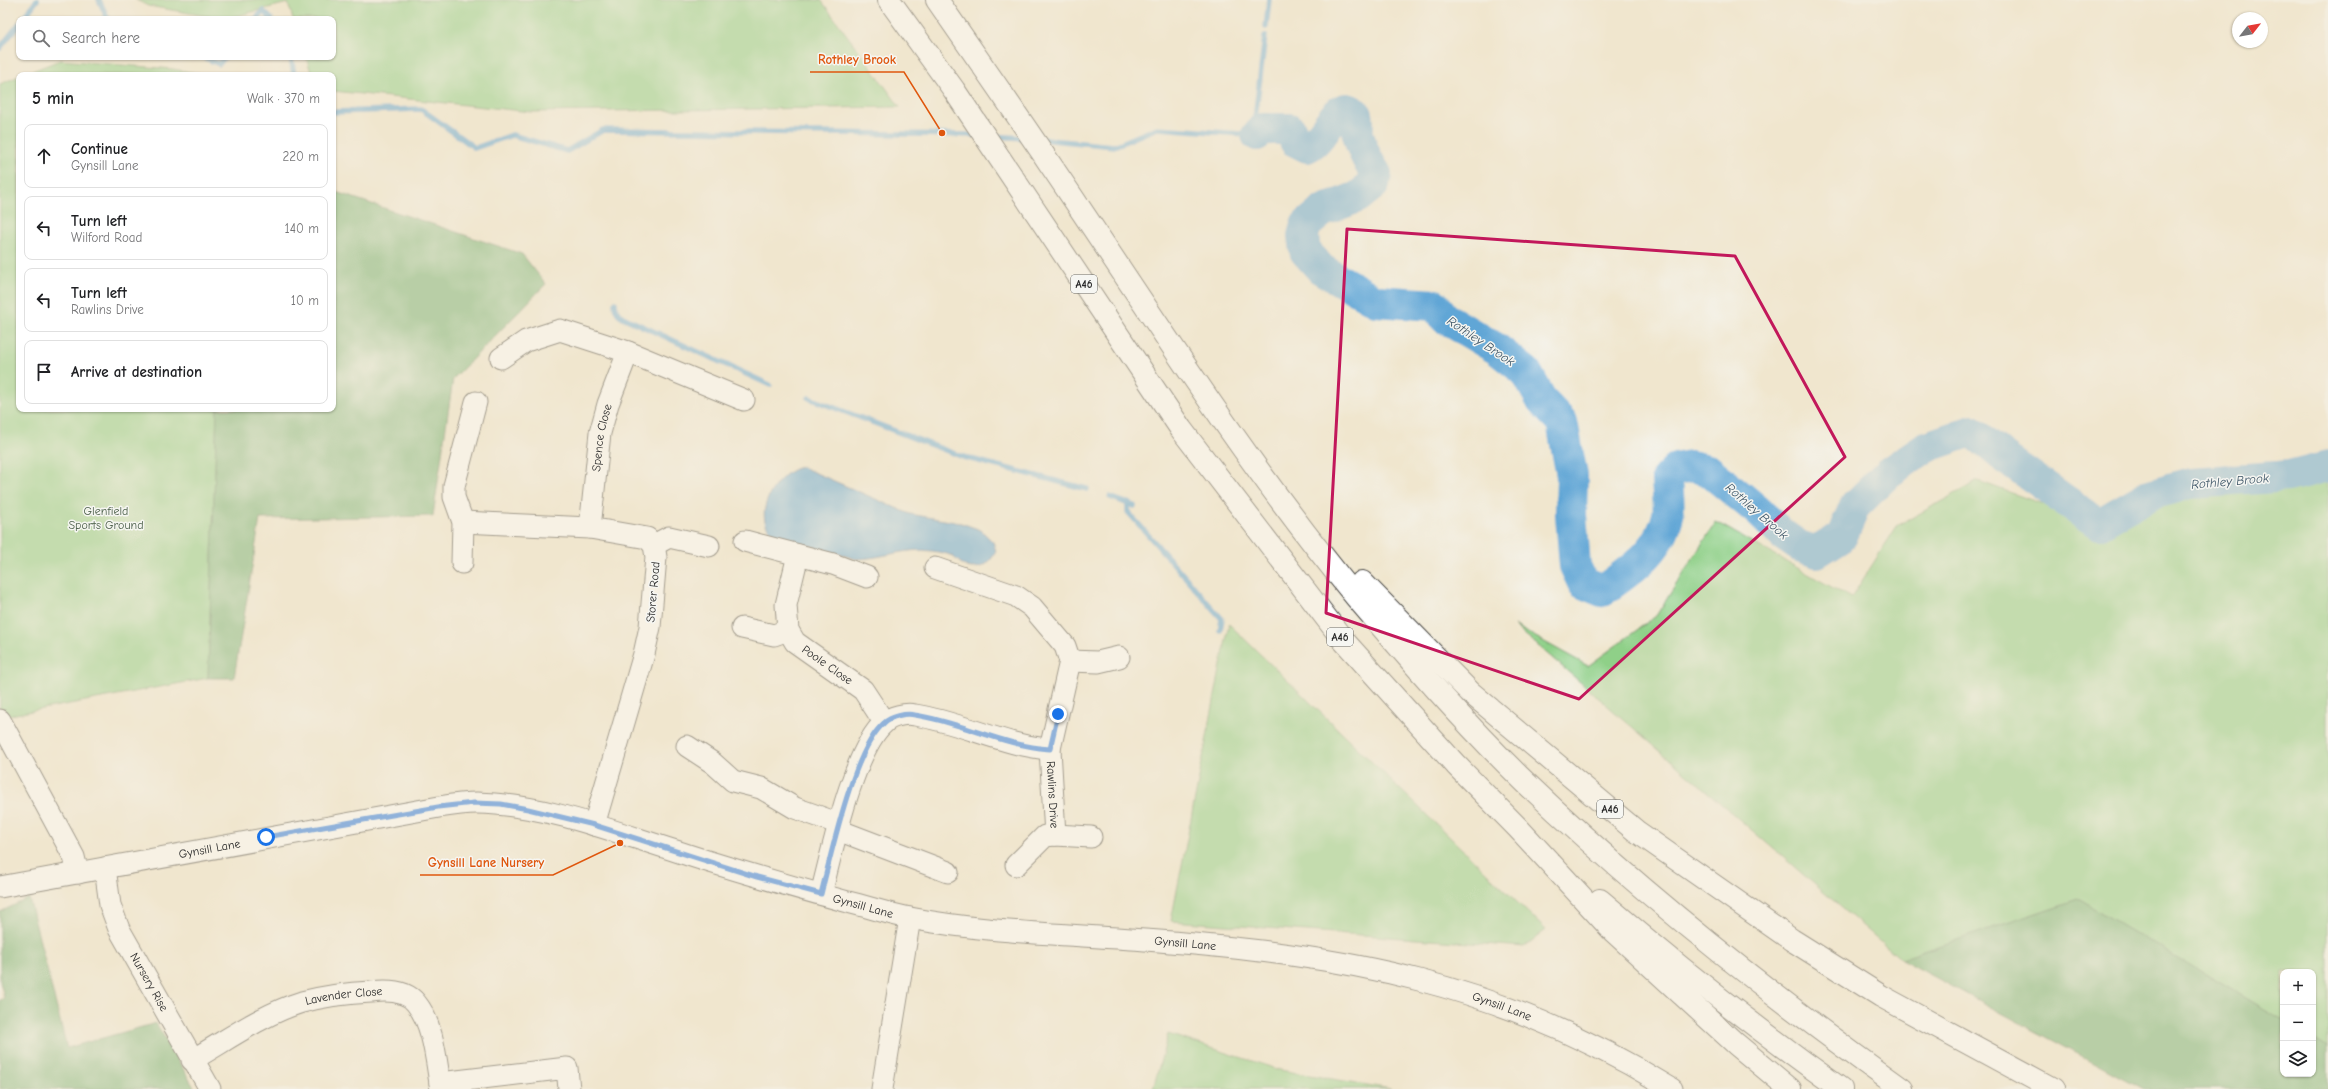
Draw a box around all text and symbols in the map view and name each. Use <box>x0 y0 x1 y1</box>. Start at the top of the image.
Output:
north arrow <box>2232 12 2268 48</box>
search box <box>16 16 336 60</box>
icon: search <box>30 27 52 49</box>
text: Search here <box>62 29 140 47</box>
callout: Rothley Brook <box>810 47 904 72</box>
text: Rothley Brook <box>818 52 897 67</box>
text: 5 min <box>32 89 74 108</box>
text: Walk · 370 m <box>247 91 320 106</box>
text: Continue <box>71 140 128 158</box>
icon: ahead <box>33 145 55 167</box>
text: 220 m <box>282 149 319 164</box>
text: Gynsill Lane <box>71 158 138 173</box>
text: Turn left <box>71 212 127 230</box>
icon: left <box>33 217 55 239</box>
text: 140 m <box>285 221 319 236</box>
text: Wilford Road <box>71 230 142 245</box>
road number: A46 <box>1071 275 1097 293</box>
text: Turn left <box>71 284 127 302</box>
icon: left <box>33 289 55 311</box>
text: 10 m <box>291 293 319 308</box>
text: Rawlins Drive <box>71 302 144 317</box>
water label: Rothley Brook <box>1444 313 1518 369</box>
icon: arrive <box>33 361 55 383</box>
text: Arrive at destination <box>71 363 202 381</box>
street label: Spence Close <box>589 402 615 472</box>
water label: Rothley Brook <box>2190 470 2270 492</box>
water label: Rothley Brook <box>1723 480 1792 543</box>
park label: Glenfield Sports Ground <box>68 504 144 532</box>
street label: Storer Road <box>643 561 663 623</box>
road number: A46 <box>1327 628 1353 646</box>
street label: Poole Close <box>799 642 855 688</box>
route end <box>1049 705 1067 723</box>
street label: Rawlins Drive <box>1044 761 1062 829</box>
road number: A46 <box>1597 800 1623 818</box>
route start <box>257 828 275 846</box>
street label: Gynsill Lane <box>178 836 241 861</box>
callout: Gynsill Lane Nursery <box>420 850 553 875</box>
text: Gynsill Lane Nursery <box>428 855 544 870</box>
street label: Gynsill Lane <box>831 891 895 921</box>
street label: Gynsill Lane <box>1154 934 1217 953</box>
street label: Nursery Rise <box>127 950 171 1014</box>
map controls <box>2280 969 2316 1077</box>
button: + <box>2280 969 2316 1005</box>
street label: Lavender Close <box>304 984 383 1008</box>
street label: Gynsill Lane <box>1470 989 1534 1024</box>
button: − <box>2280 1005 2316 1041</box>
button: layers <box>2280 1041 2316 1077</box>

